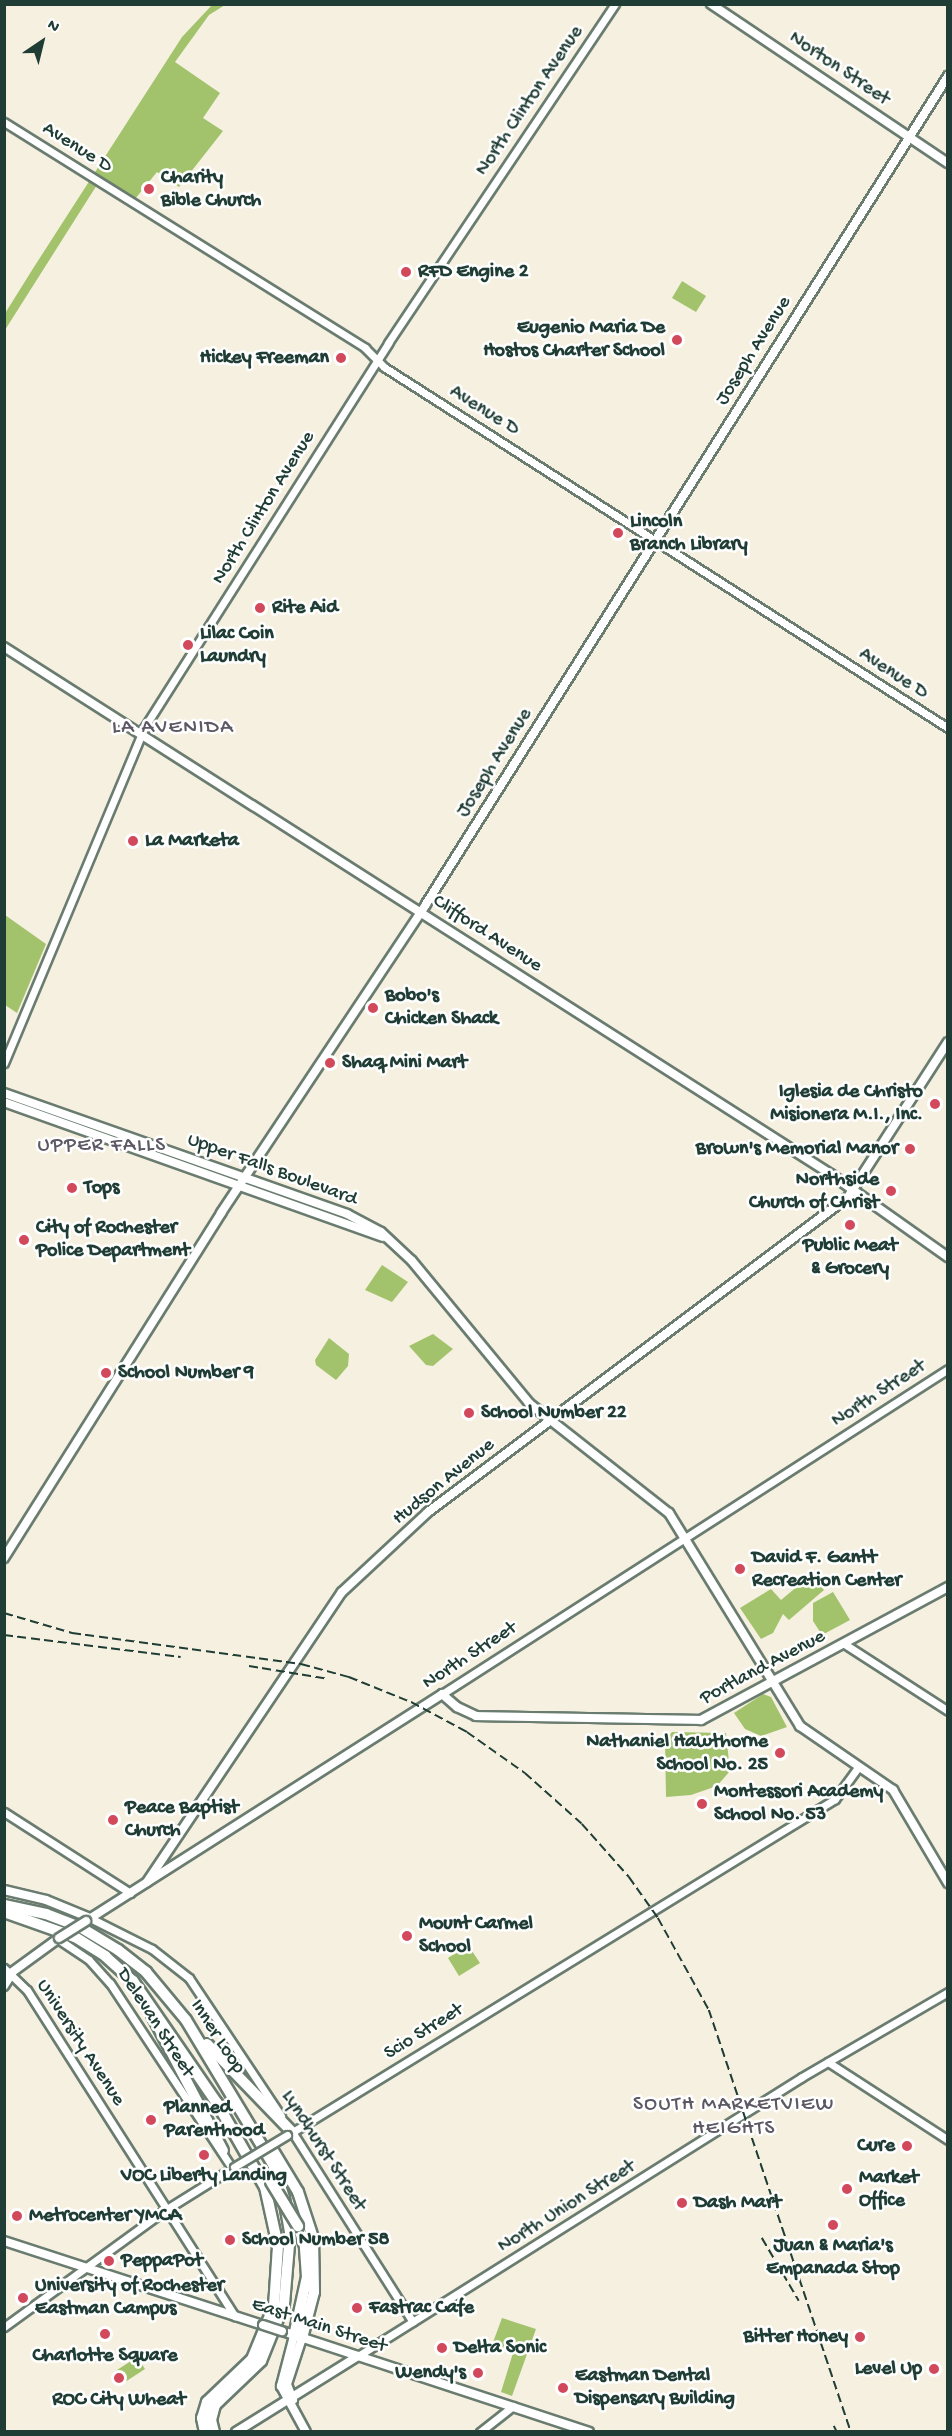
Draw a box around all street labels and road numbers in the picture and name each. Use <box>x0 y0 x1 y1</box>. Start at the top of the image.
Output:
street label: North Clinton Avenue <box>471 21 589 181</box>
street label: Norton Street <box>784 26 894 112</box>
street label: Avenue D <box>38 117 116 179</box>
street label: Joseph Avenue <box>711 292 797 410</box>
street label: Avenue D <box>445 380 523 442</box>
street label: North Clinton Avenue <box>207 427 321 589</box>
street label: Avenue D <box>854 643 932 705</box>
street label: Joseph Avenue <box>452 704 538 822</box>
street label: Clifford Avenue <box>428 890 546 978</box>
street label: Upper Falls Boulevard <box>184 1128 360 1212</box>
street label: North Street <box>827 1355 931 1433</box>
street label: Hudson Avenue <box>388 1433 500 1531</box>
street label: North Street <box>418 1617 522 1695</box>
street label: Portland Avenue <box>696 1625 830 1711</box>
street label: Delevan Street <box>111 1964 199 2082</box>
street label: University Avenue <box>30 1975 130 2111</box>
street label: Inner Loop <box>184 1995 250 2079</box>
street label: Scio Street <box>380 1998 468 2066</box>
street label: Lyndhurst Street <box>275 2086 371 2216</box>
street label: North Union Street <box>494 2155 640 2259</box>
street label: East Main Street <box>248 2293 390 2359</box>

